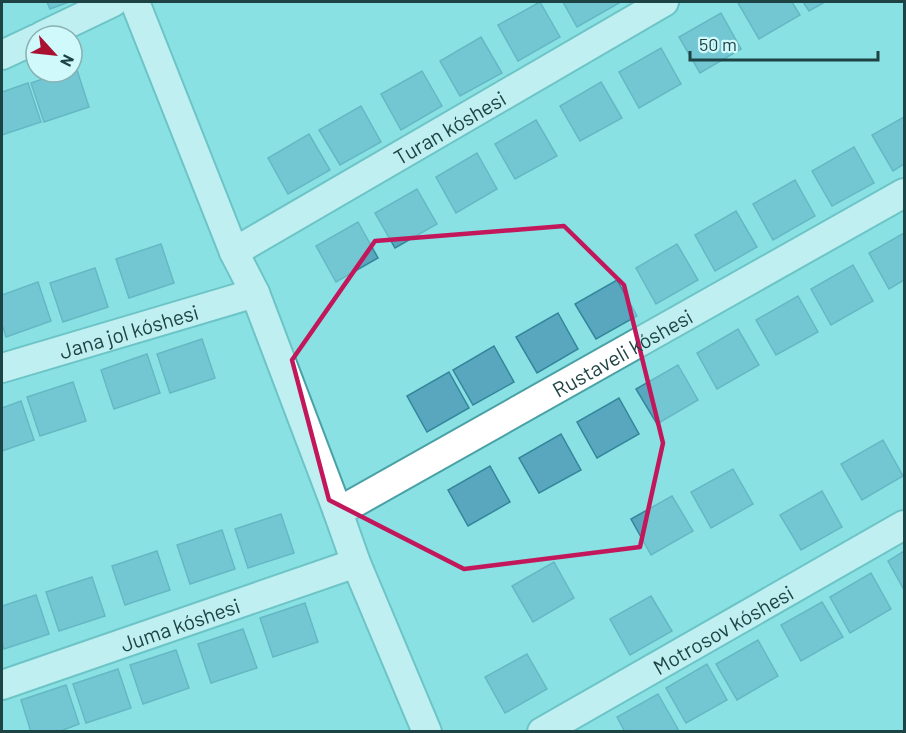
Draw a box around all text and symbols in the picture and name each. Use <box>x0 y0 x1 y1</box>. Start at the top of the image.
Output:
north arrow <box>24 24 84 84</box>
scale bar <box>690 24 878 62</box>
text: 50 m <box>699 33 737 55</box>
text: N <box>57 52 79 70</box>
street label: Turan kóshesi <box>389 85 510 169</box>
street label: Jana jol kóshesi <box>56 298 201 363</box>
street label: Rustaveli kóshesi <box>548 303 696 401</box>
street label: Motrosov kóshesi <box>648 579 797 679</box>
street label: Juma kóshesi <box>117 592 243 656</box>

